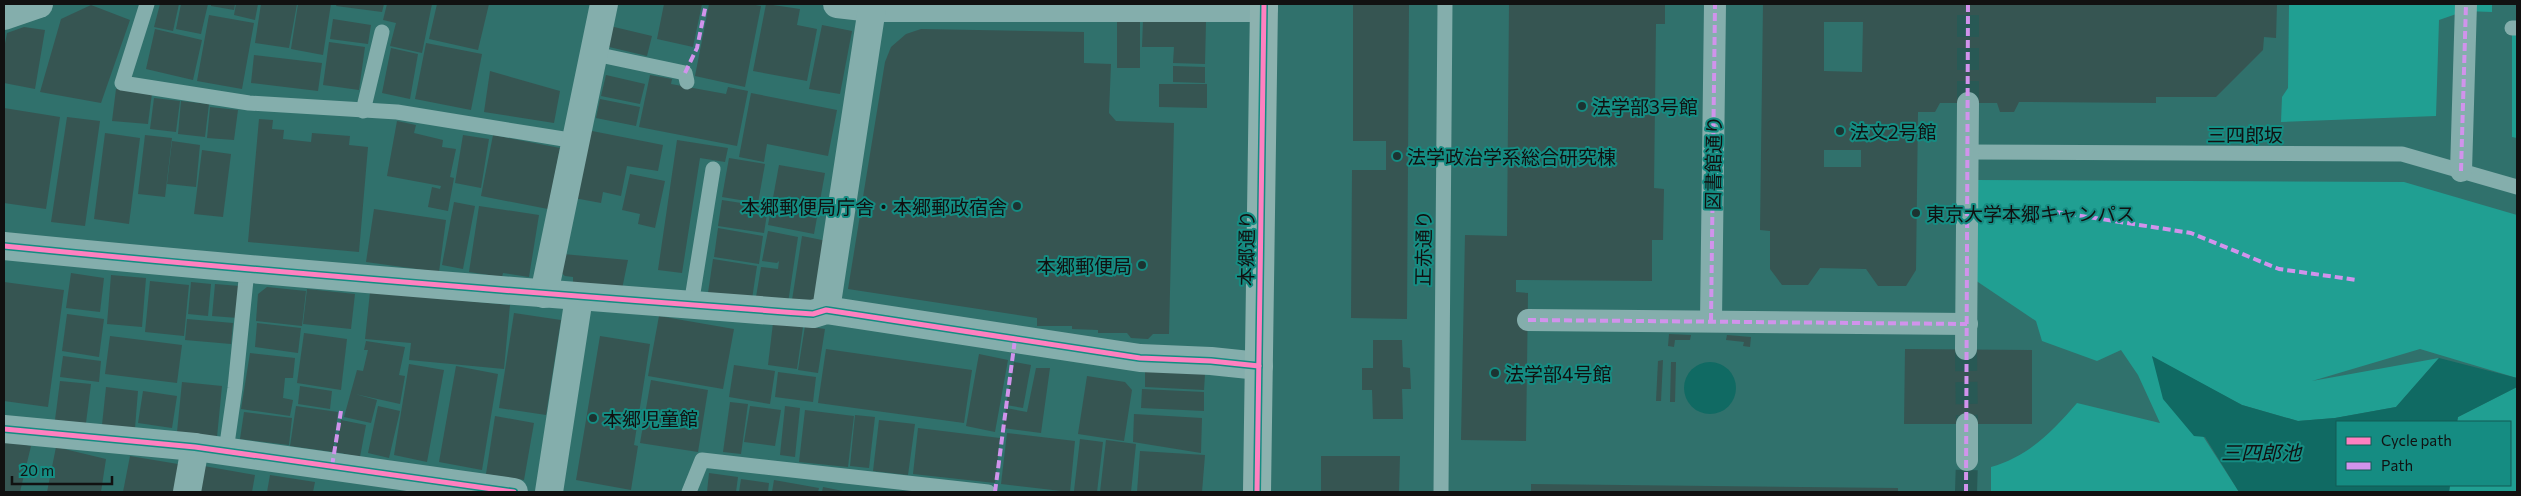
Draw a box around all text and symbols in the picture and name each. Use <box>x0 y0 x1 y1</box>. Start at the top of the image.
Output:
place label: 法学部3号館 <box>1592 95 1698 118</box>
marker: 法学部3号館 <box>1576 100 1588 112</box>
street label: 図書館通り <box>1701 115 1725 211</box>
place label: 法文2号館 <box>1850 120 1937 143</box>
street label: 三四郎坂 <box>2207 123 2283 146</box>
marker: 法文2号館 <box>1834 125 1846 137</box>
place label: 法学政治学系総合研究棟 <box>1407 145 1616 168</box>
marker: 法学政治学系総合研究棟 <box>1391 150 1403 162</box>
place label: 本郷郵便局庁舎・本郷郵政宿舎 <box>741 195 1007 218</box>
marker: 本郷郵便局庁舎・本郷郵政宿舎 <box>1011 200 1023 212</box>
place label: 東京大学本郷キャンパス <box>1926 202 2135 225</box>
marker: 東京大学本郷キャンパス <box>1910 207 1922 219</box>
street label: 本郷通り <box>1234 210 1258 286</box>
street label: 正赤通り <box>1411 210 1435 286</box>
place label: 本郷郵便局 <box>1037 254 1132 277</box>
marker: 本郷郵便局 <box>1136 259 1148 271</box>
place label: 法学部4号館 <box>1505 362 1611 385</box>
marker: 法学部4号館 <box>1489 367 1501 379</box>
place label: 本郷児童館 <box>603 407 698 430</box>
marker: 本郷児童館 <box>587 412 599 424</box>
legend <box>2336 421 2511 486</box>
text: Cycle path <box>2381 431 2452 449</box>
water label: 三四郎池 <box>2221 440 2303 464</box>
scale bar <box>12 454 112 486</box>
text: Path <box>2381 456 2413 474</box>
text: 20 m <box>20 461 54 479</box>

